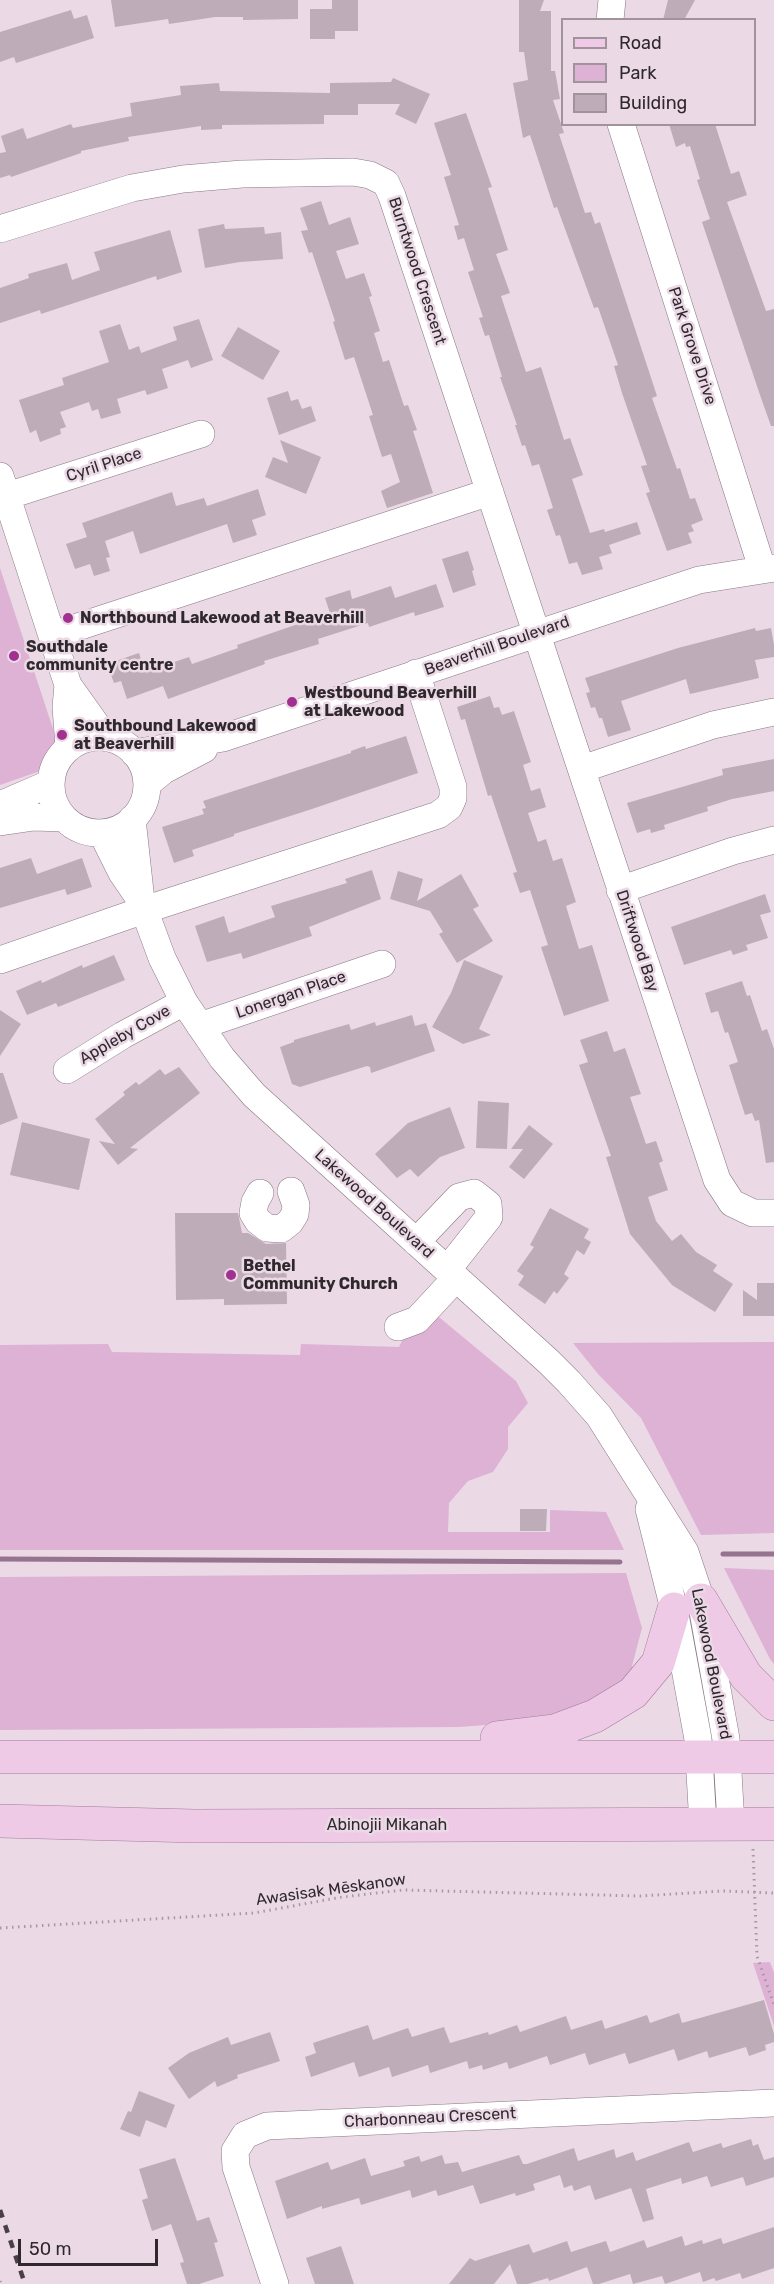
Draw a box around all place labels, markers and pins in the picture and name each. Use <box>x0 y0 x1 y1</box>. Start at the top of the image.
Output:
place label: Northbound Lakewood at Beaverhill <box>80 608 364 628</box>
marker: Northbound Lakewood at Beaverhill <box>61 611 75 625</box>
place label: Southdale community centre <box>26 637 173 675</box>
marker: Southdale community centre <box>7 649 21 663</box>
place label: Westbound Beaverhill at Lakewood <box>304 683 477 721</box>
marker: Westbound Beaverhill at Lakewood <box>285 695 299 709</box>
place label: Southbound Lakewood at Beaverhill <box>74 716 256 754</box>
marker: Southbound Lakewood at Beaverhill <box>55 728 69 742</box>
place label: Bethel Community Church <box>243 1256 398 1294</box>
marker: Bethel Community Church <box>224 1268 238 1282</box>

